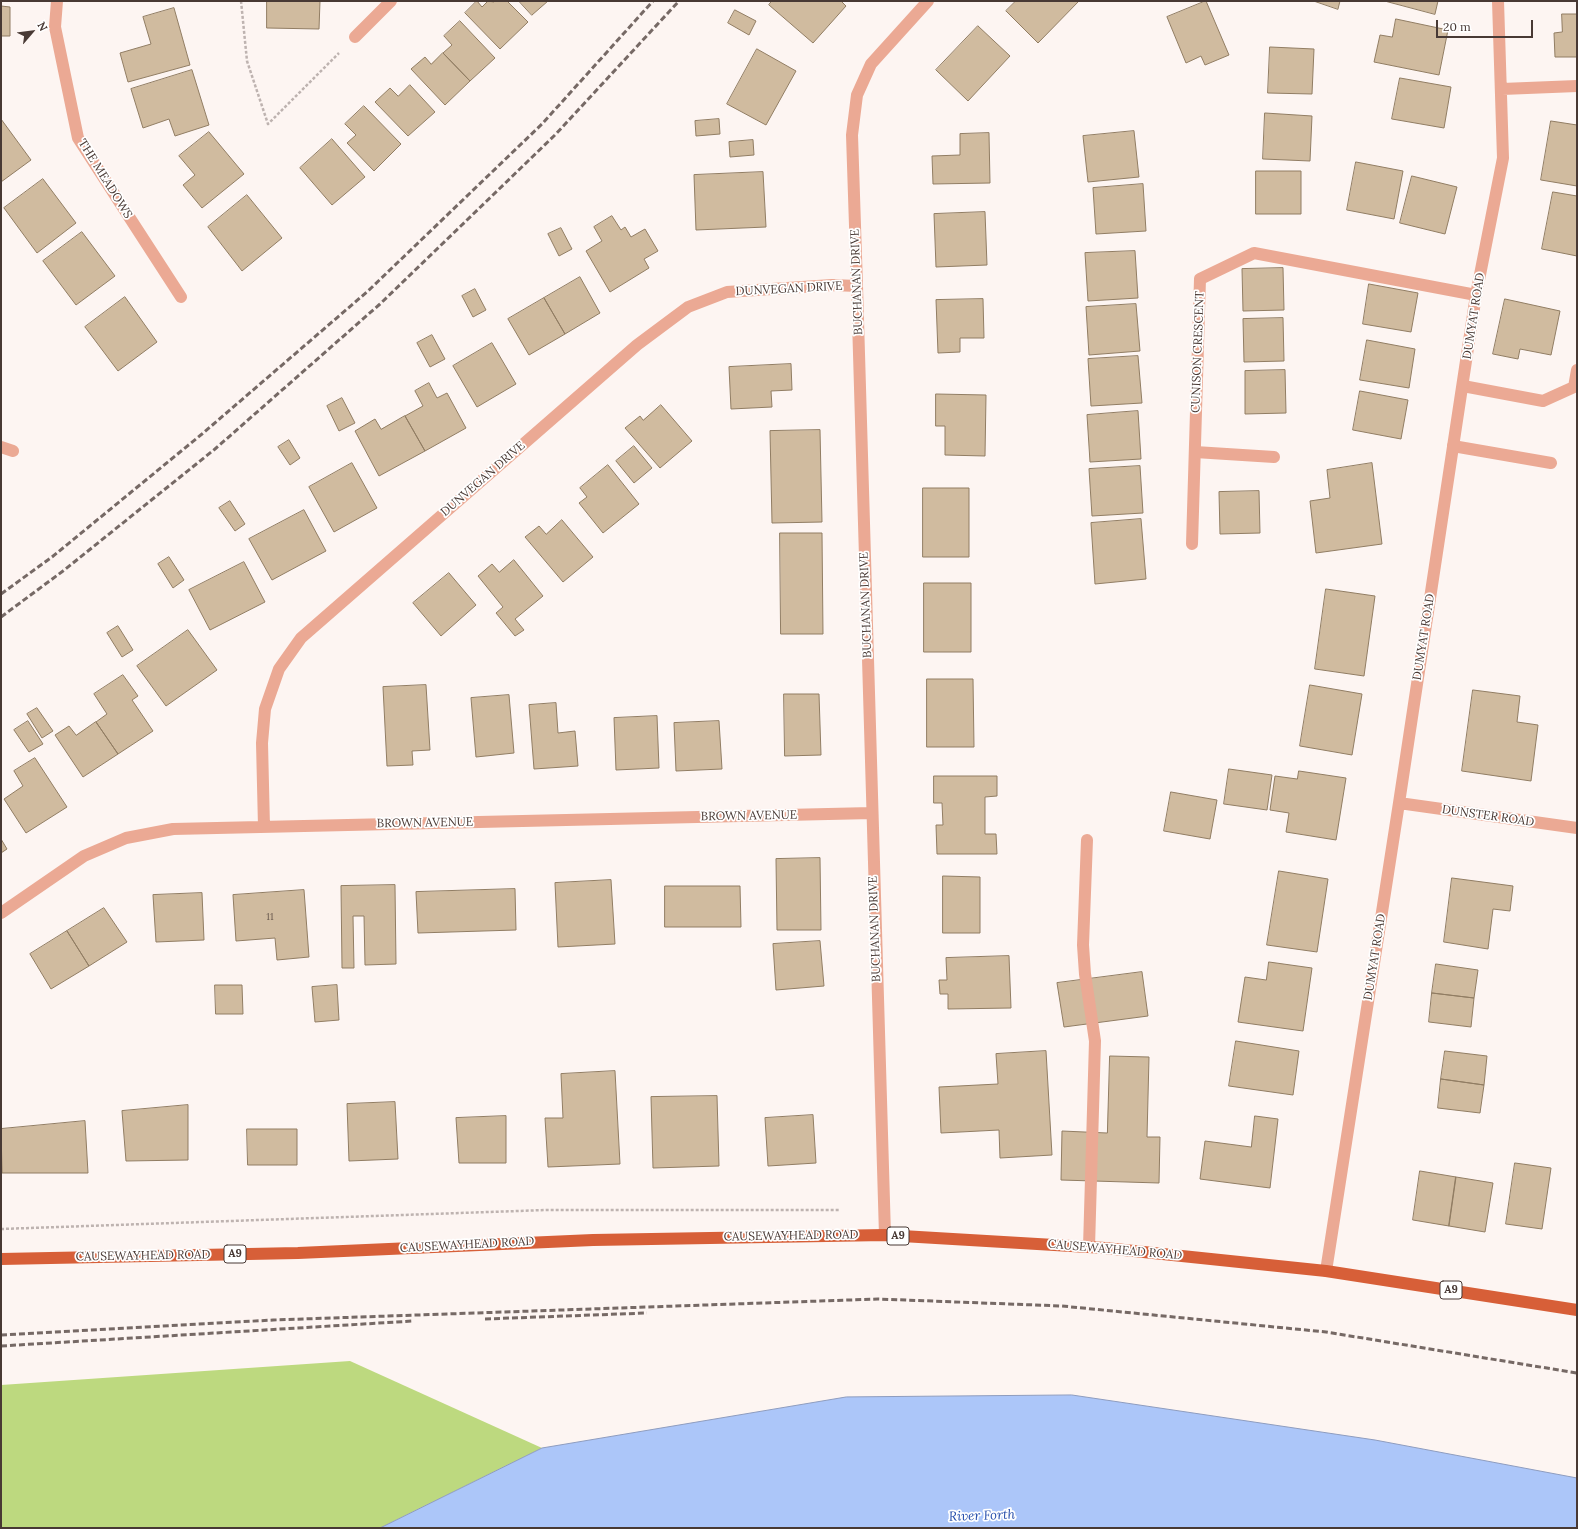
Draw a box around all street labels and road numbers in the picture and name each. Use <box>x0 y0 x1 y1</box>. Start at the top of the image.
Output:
street label: THE MEADOWS <box>75 137 135 221</box>
street label: BUCHANAN DRIVE <box>848 229 866 335</box>
street label: DUMYAT ROAD <box>1460 272 1488 360</box>
street label: DUNVEGAN DRIVE <box>735 279 843 299</box>
street label: CUNISON CRESCENT <box>1189 291 1207 413</box>
street label: DUNVEGAN DRIVE <box>438 438 528 520</box>
street label: BUCHANAN DRIVE <box>857 552 875 658</box>
street label: DUMYAT ROAD <box>1410 593 1438 681</box>
street label: DUNSTER ROAD <box>1441 802 1535 830</box>
street label: BROWN AVENUE <box>701 808 797 824</box>
street label: BROWN AVENUE <box>377 815 473 831</box>
street label: BUCHANAN DRIVE <box>866 876 884 982</box>
street label: DUMYAT ROAD <box>1361 913 1389 1001</box>
road number: A9 <box>887 1227 909 1245</box>
street label: CAUSEWAYHEAD ROAD <box>724 1228 858 1244</box>
street label: CAUSEWAYHEAD ROAD <box>399 1234 535 1256</box>
street label: CAUSEWAYHEAD ROAD <box>1047 1237 1183 1263</box>
road number: A9 <box>224 1245 246 1263</box>
street label: CAUSEWAYHEAD ROAD <box>76 1248 210 1264</box>
road number: A9 <box>1440 1281 1462 1299</box>

